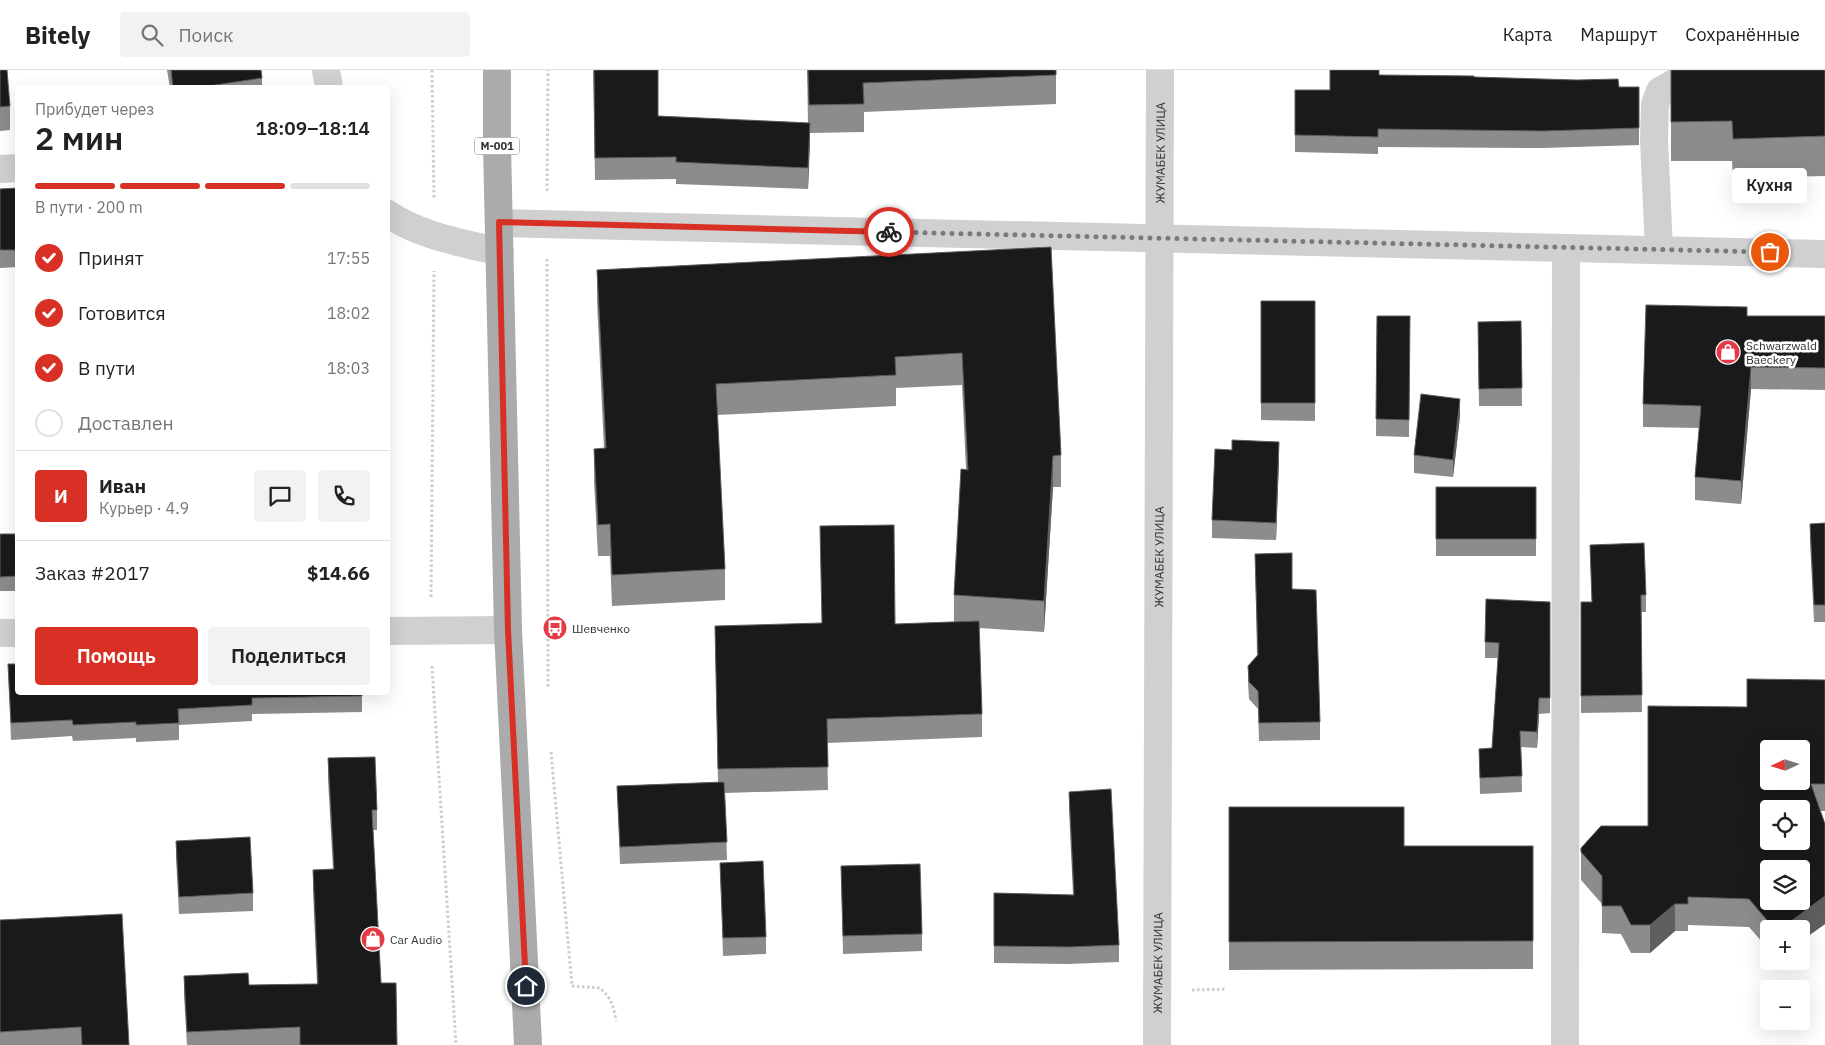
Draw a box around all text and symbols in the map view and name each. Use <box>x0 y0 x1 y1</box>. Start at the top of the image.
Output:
search box <box>120 12 470 57</box>
text: Bitely <box>25 19 90 51</box>
icon: search <box>138 21 166 49</box>
text: Поиск <box>178 23 233 47</box>
text: Карта <box>1503 23 1552 46</box>
text: Маршрут <box>1580 23 1657 46</box>
text: Сохранённые <box>1685 23 1800 46</box>
text: Прибудет через <box>35 99 154 119</box>
street label: ЖУМАБЕК УЛИЦА <box>1152 102 1167 204</box>
text: 18:09–18:14 <box>256 116 370 140</box>
text: 2 мин <box>35 117 123 159</box>
road number: М-001 <box>474 138 520 154</box>
callout: Кухня <box>1732 167 1808 202</box>
text: Кухня <box>1746 175 1793 195</box>
text: В пути · 200 m <box>35 197 143 217</box>
courier <box>864 207 914 257</box>
icon: bike <box>875 218 903 246</box>
pin <box>1749 231 1791 273</box>
icon: bag <box>1756 238 1784 266</box>
icon: check <box>35 244 63 272</box>
text: Принят <box>78 246 144 270</box>
text: 17:55 <box>327 248 370 268</box>
icon: check <box>35 299 63 327</box>
text: Готовится <box>78 301 166 325</box>
text: 18:02 <box>327 303 370 323</box>
place label: Schwarzwald Baeckery <box>1746 338 1817 367</box>
shop icon: Schwarzwald Baeckery <box>1715 339 1741 365</box>
icon: check <box>35 354 63 382</box>
text: В пути <box>78 356 136 380</box>
text: 18:03 <box>327 358 370 378</box>
text: Доставлен <box>78 411 174 435</box>
button: chat <box>254 470 306 522</box>
button: phone <box>318 470 370 522</box>
text: Иван <box>99 474 146 498</box>
text: И <box>54 484 68 508</box>
text: Курьер · 4.9 <box>99 498 189 518</box>
street label: ЖУМАБЕК УЛИЦА <box>1151 506 1166 608</box>
text: Заказ #2017 <box>35 561 150 585</box>
text: $14.66 <box>307 561 370 585</box>
bus stop icon: Шевченко <box>542 615 568 641</box>
place label: Шевченко <box>572 621 630 636</box>
button: Помощь <box>35 627 198 685</box>
button: Поделиться <box>208 627 370 685</box>
north arrow <box>1760 740 1810 790</box>
map controls <box>1760 740 1810 1030</box>
button: locate <box>1760 800 1810 850</box>
button: layers <box>1760 860 1810 910</box>
street label: ЖУМАБЕК УЛИЦА <box>1150 912 1165 1014</box>
button: + <box>1760 920 1810 970</box>
shop icon: Car Audio <box>360 926 386 952</box>
place label: Car Audio <box>390 932 443 947</box>
pin <box>505 965 547 1007</box>
icon: home <box>512 972 540 1000</box>
button: − <box>1760 980 1810 1030</box>

